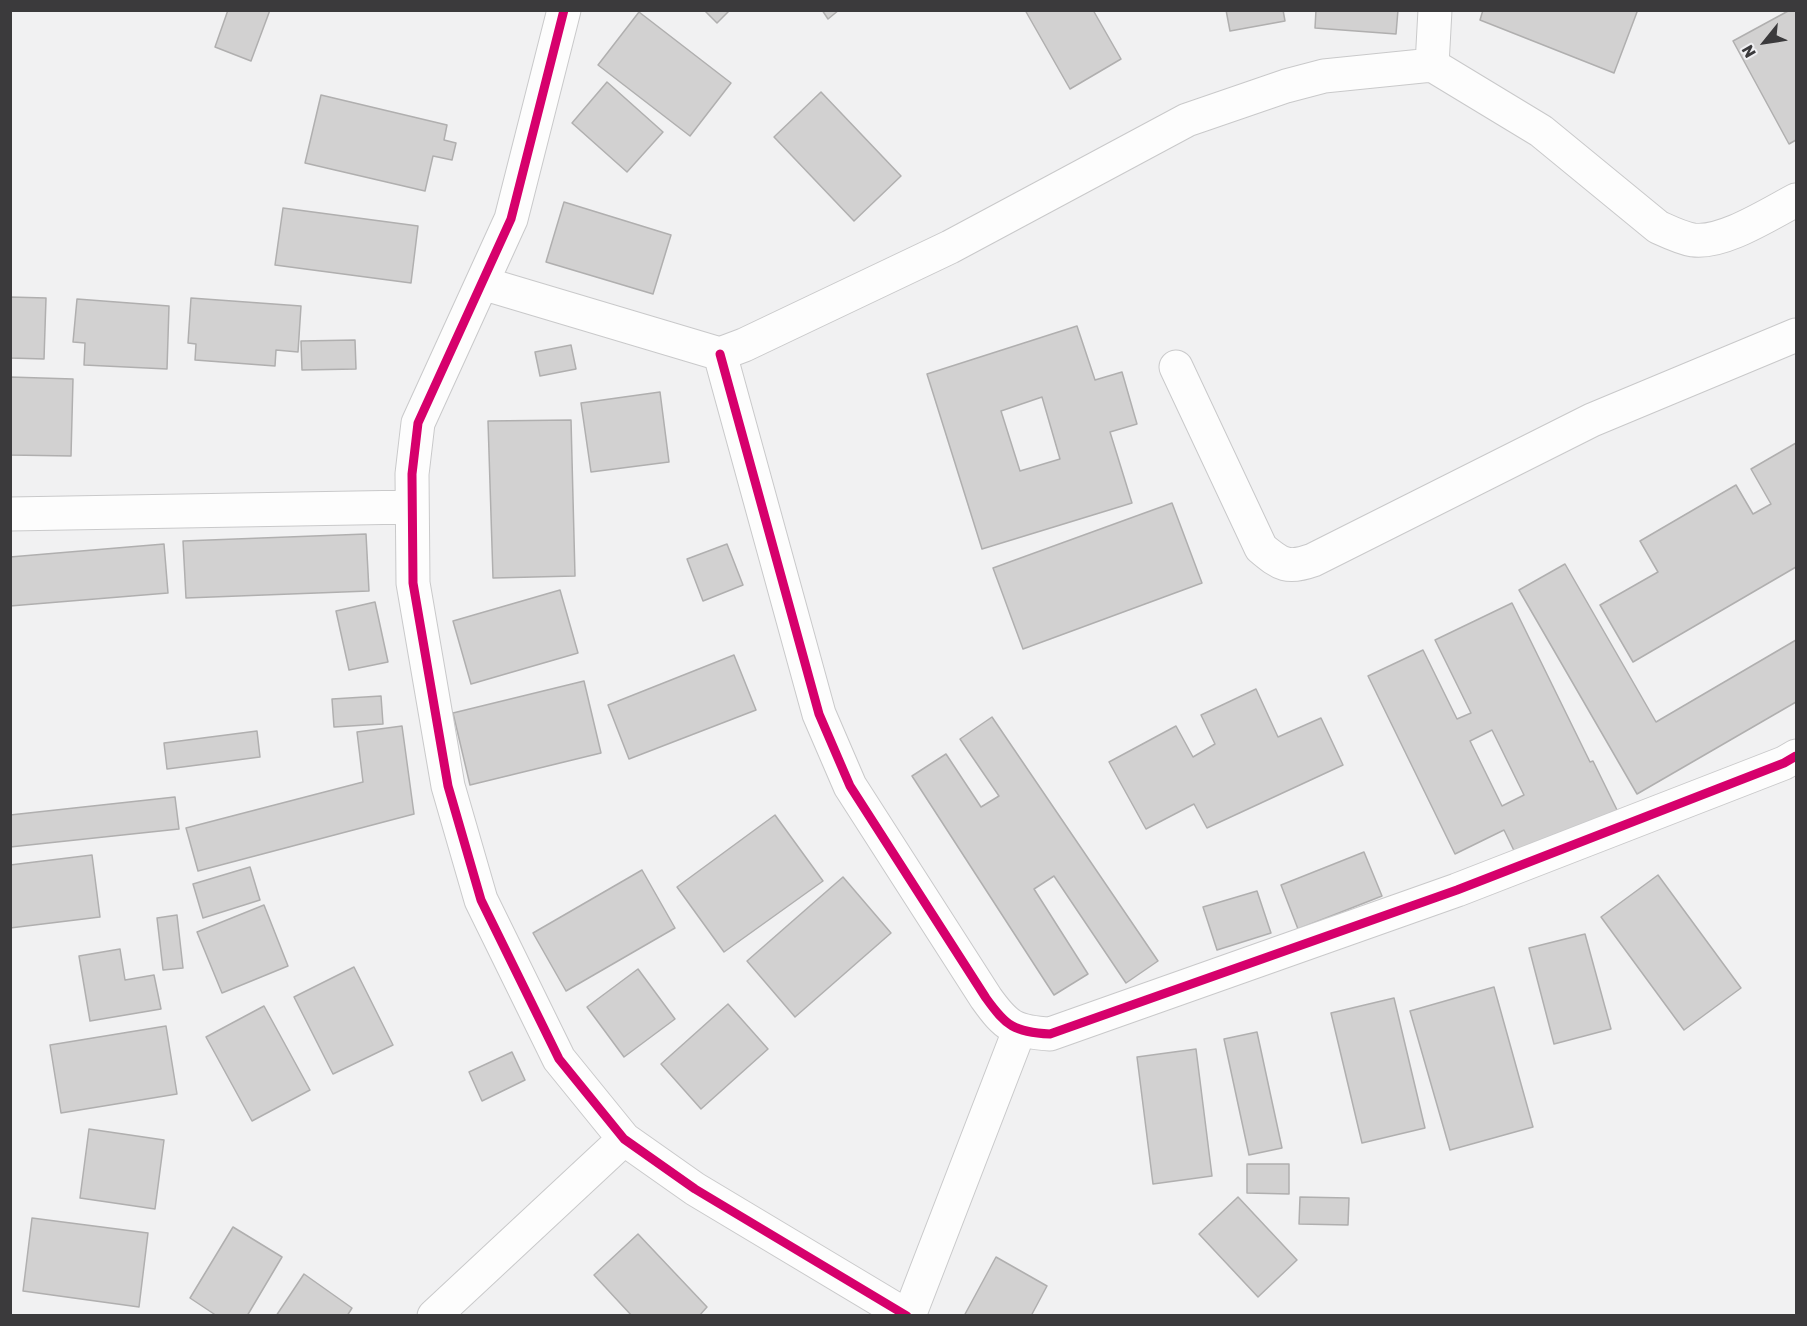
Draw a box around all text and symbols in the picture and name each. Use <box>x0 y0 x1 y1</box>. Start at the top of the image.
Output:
north arrow <box>1735 12 1795 72</box>
text: N <box>1738 42 1760 61</box>

